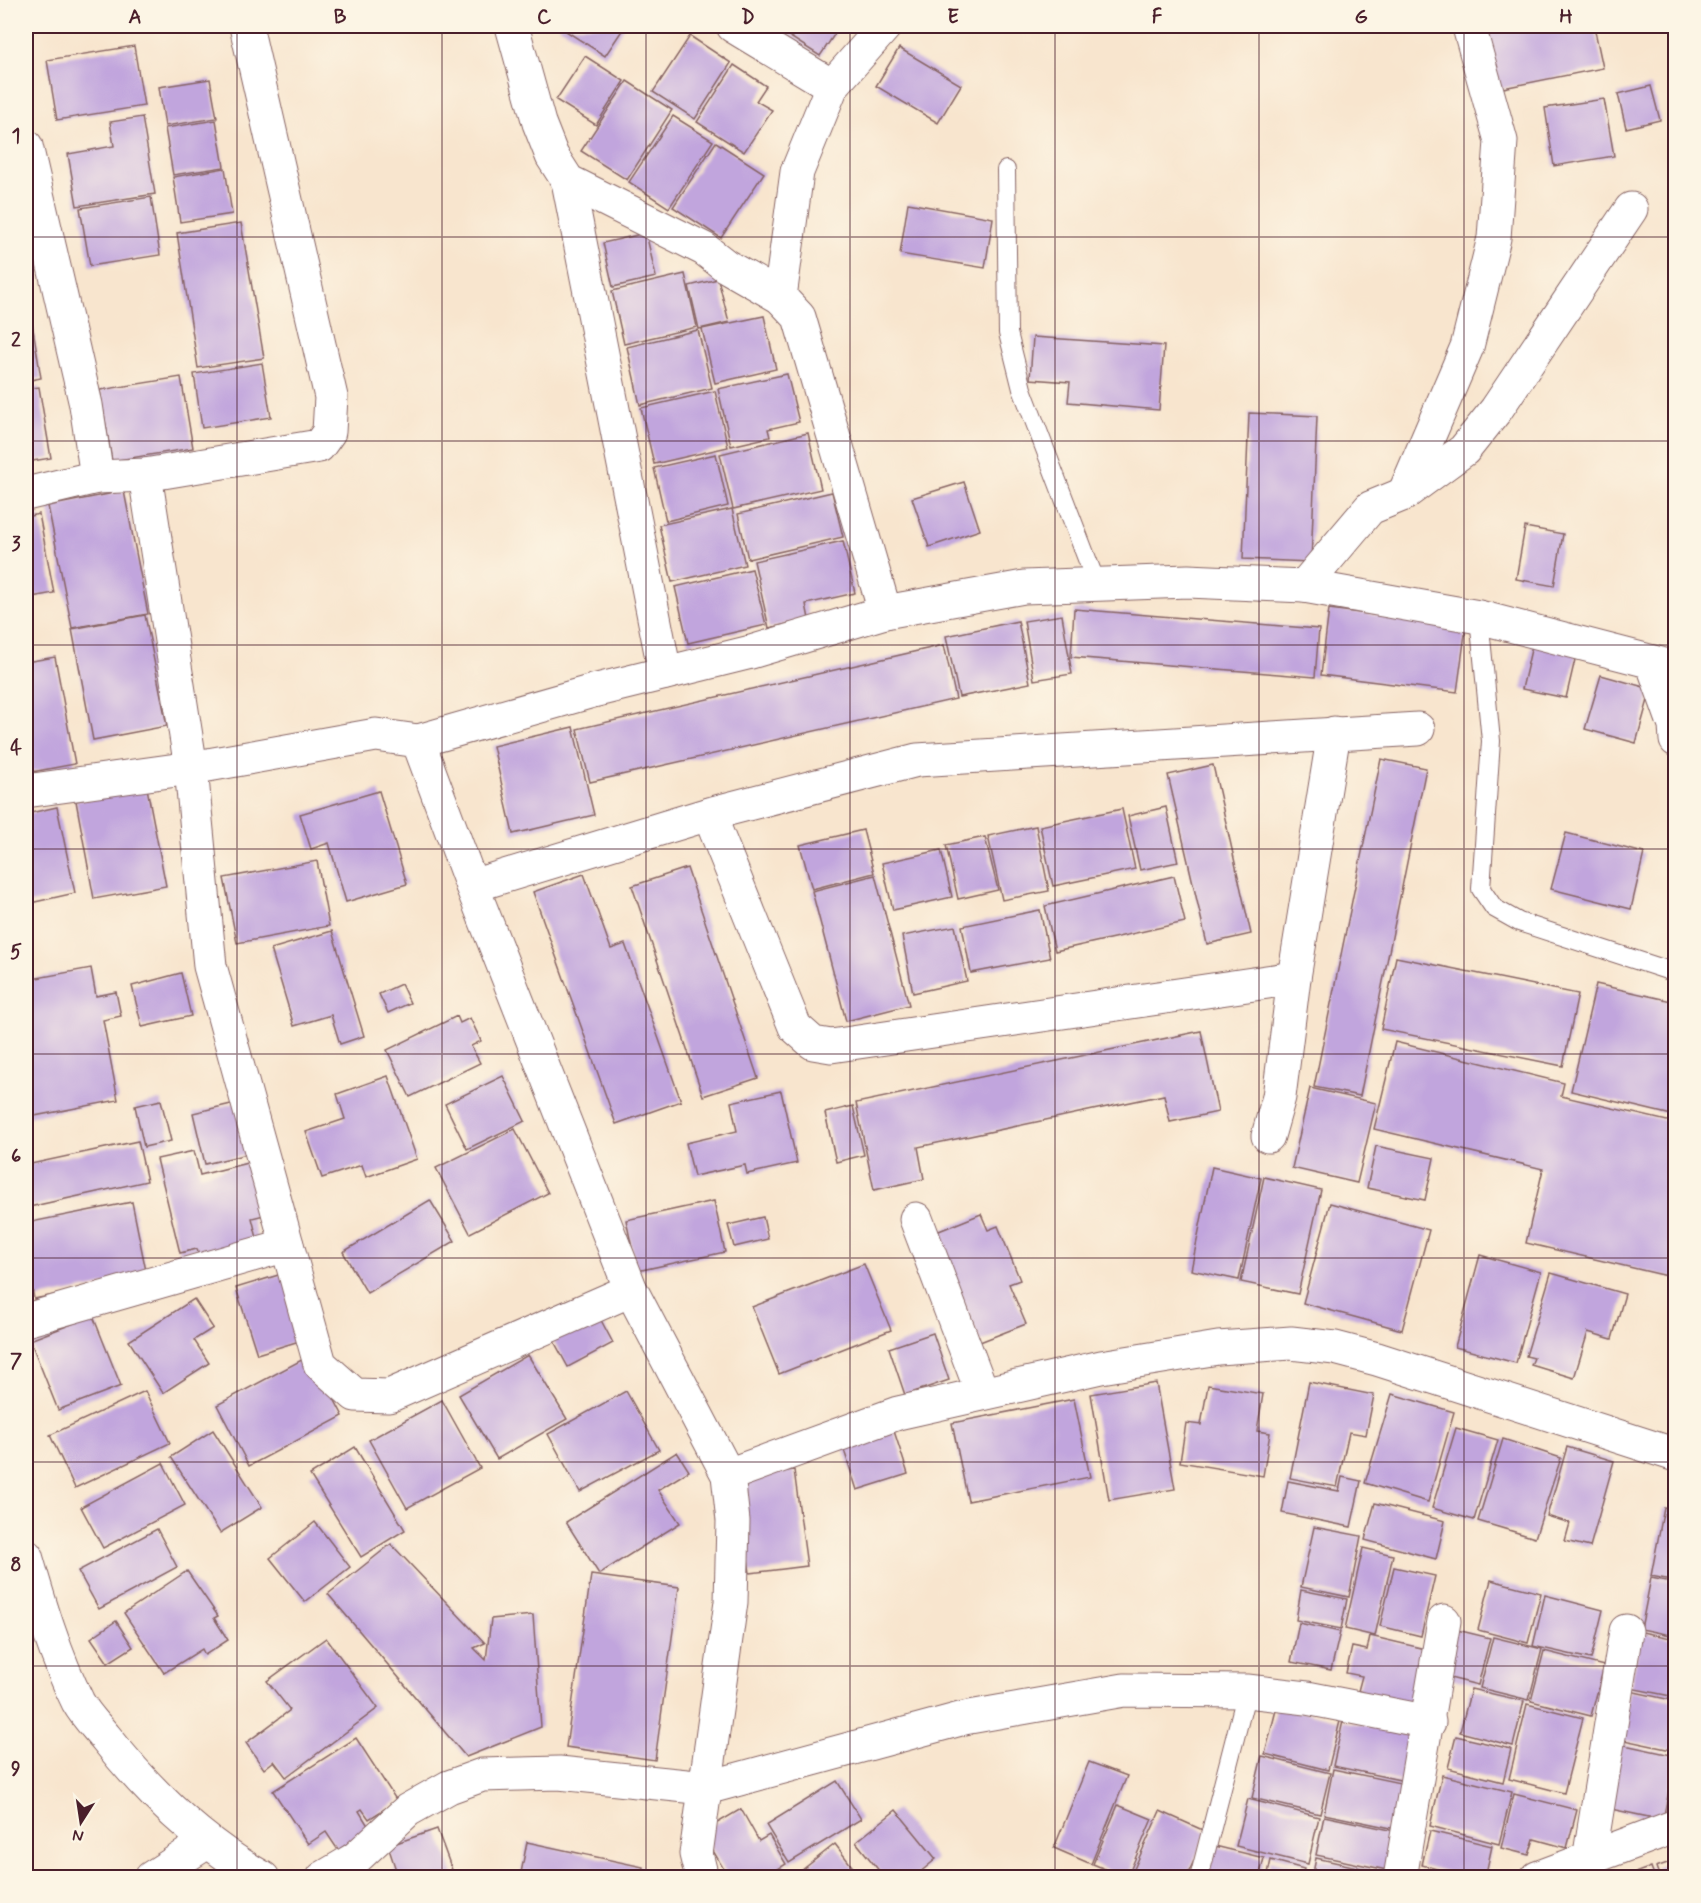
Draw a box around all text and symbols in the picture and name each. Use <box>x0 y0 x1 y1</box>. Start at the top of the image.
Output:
text: A <box>128 4 142 31</box>
text: B <box>334 4 347 31</box>
text: C <box>537 4 552 31</box>
text: D <box>741 4 755 31</box>
text: E <box>947 4 959 31</box>
text: F <box>1152 4 1163 31</box>
text: G <box>1354 4 1368 31</box>
text: H <box>1559 4 1573 31</box>
text: 1 <box>12 123 20 150</box>
text: 2 <box>11 327 21 354</box>
text: 3 <box>11 531 21 558</box>
text: 4 <box>10 735 22 762</box>
text: 5 <box>10 939 22 966</box>
text: 6 <box>11 1143 21 1170</box>
text: 7 <box>10 1348 22 1375</box>
text: 8 <box>10 1552 22 1579</box>
text: 9 <box>11 1756 21 1783</box>
north arrow <box>51 1792 111 1852</box>
text: N <box>71 1824 86 1847</box>

